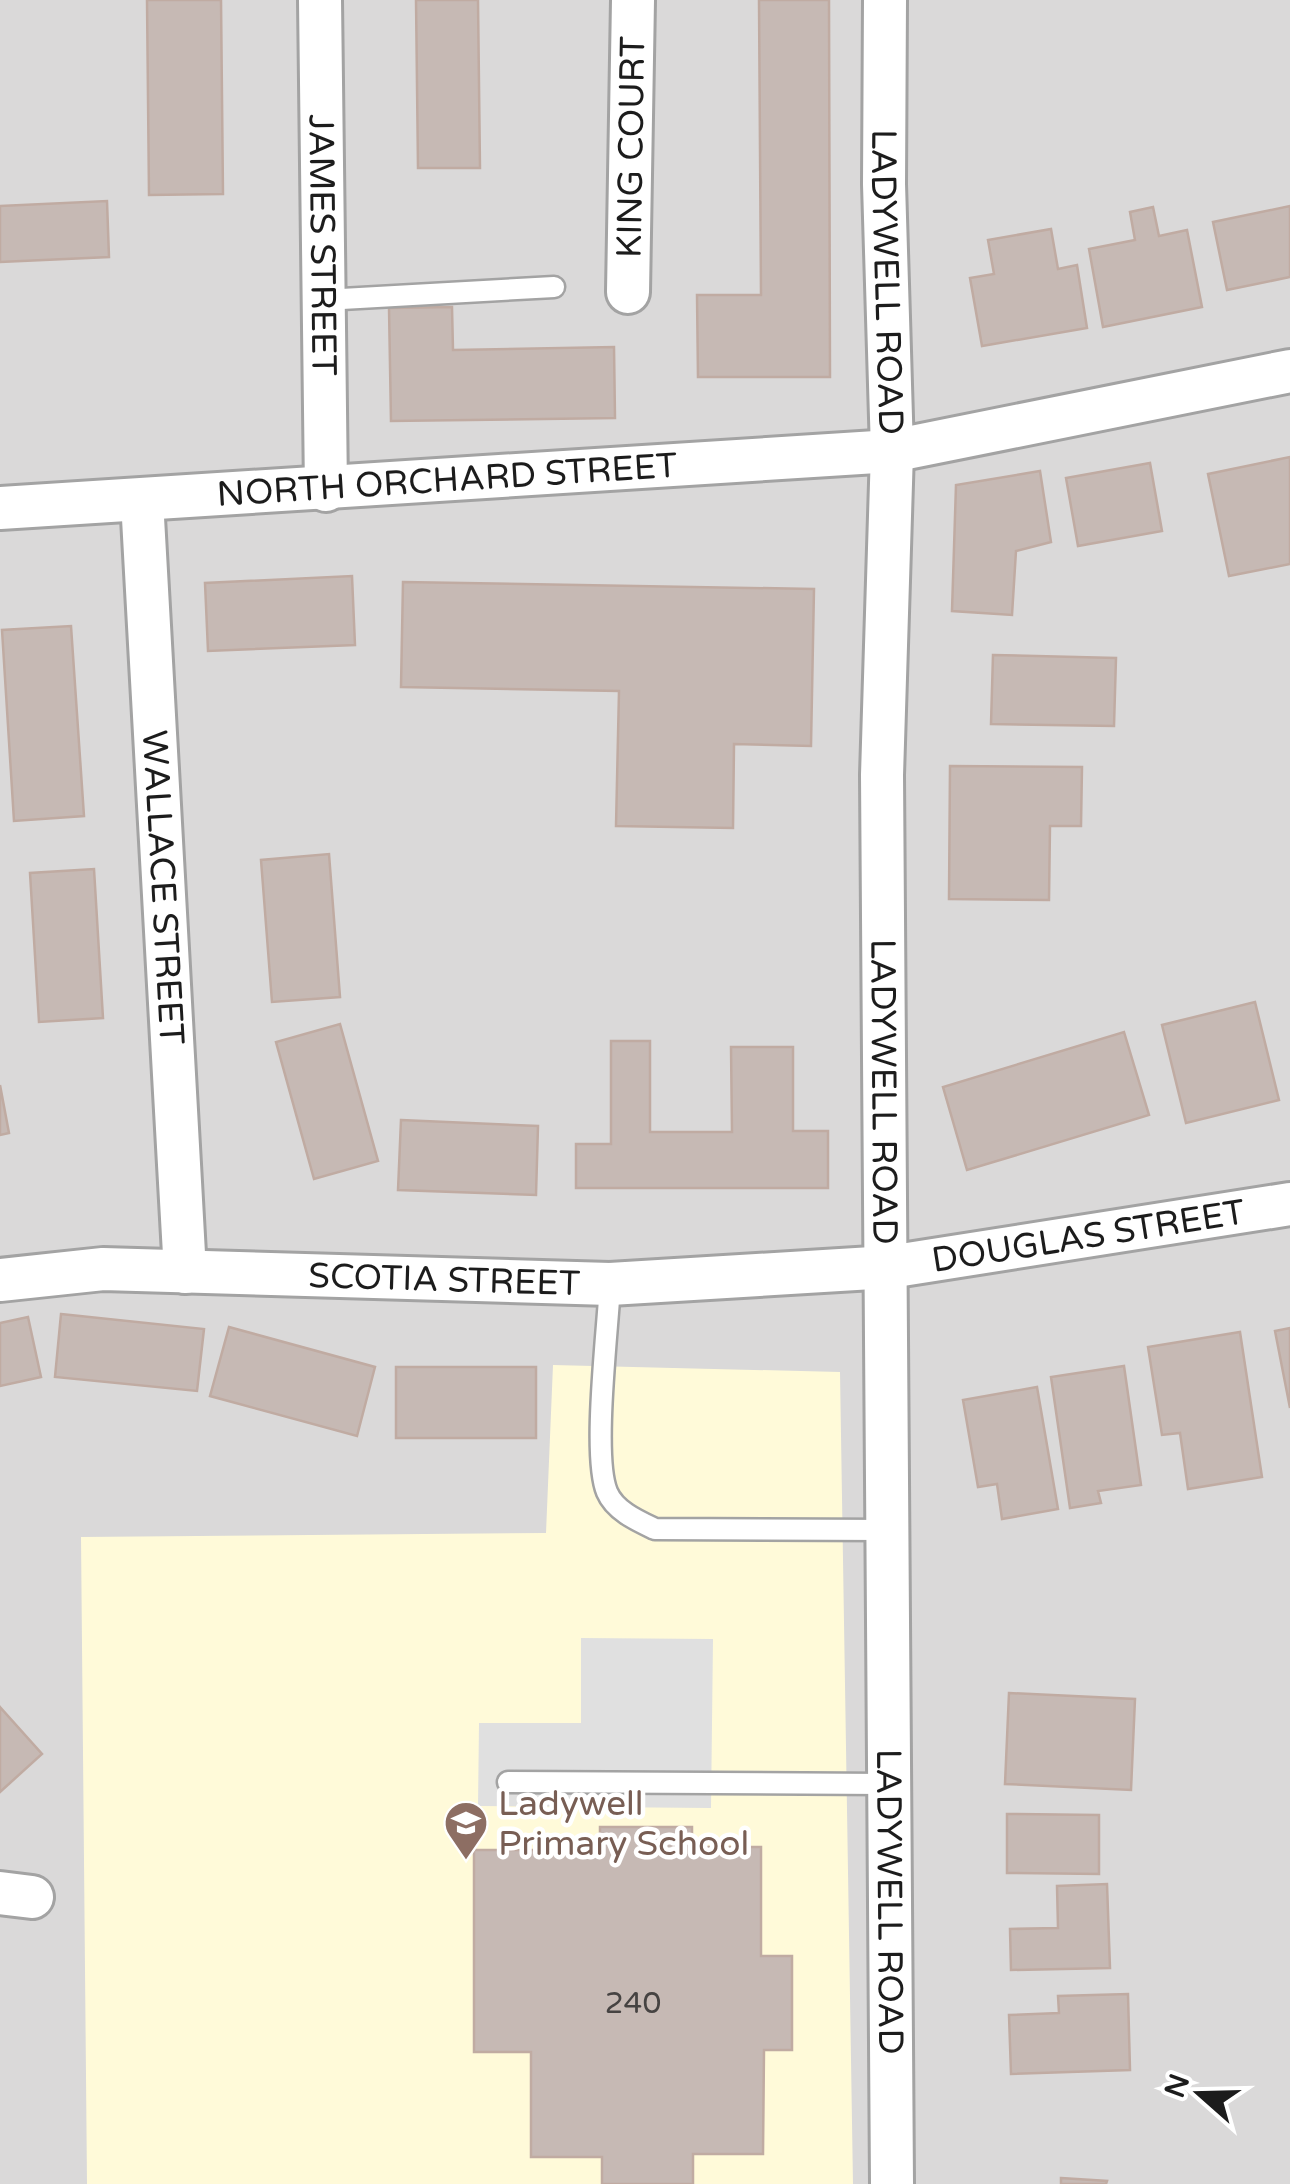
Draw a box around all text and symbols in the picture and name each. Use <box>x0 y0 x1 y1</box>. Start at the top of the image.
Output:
street label: KING COURT <box>609 36 654 258</box>
street label: JAMES STREET <box>299 114 345 376</box>
street label: LADYWELL ROAD <box>862 129 912 435</box>
street label: NORTH ORCHARD STREET <box>216 445 679 516</box>
street label: WALLACE STREET <box>133 729 192 1046</box>
street label: LADYWELL ROAD <box>861 939 905 1245</box>
street label: DOUGLAS STREET <box>929 1191 1248 1282</box>
street label: SCOTIA STREET <box>308 1255 581 1305</box>
street label: LADYWELL ROAD <box>867 1749 911 2055</box>
place label: Ladywell Primary School <box>498 1783 749 1865</box>
school or university icon: Ladywell Primary School <box>443 1800 489 1861</box>
house number: 240 <box>605 1985 661 2022</box>
north arrow <box>1150 2044 1250 2144</box>
text: N <box>1158 2069 1197 2102</box>

